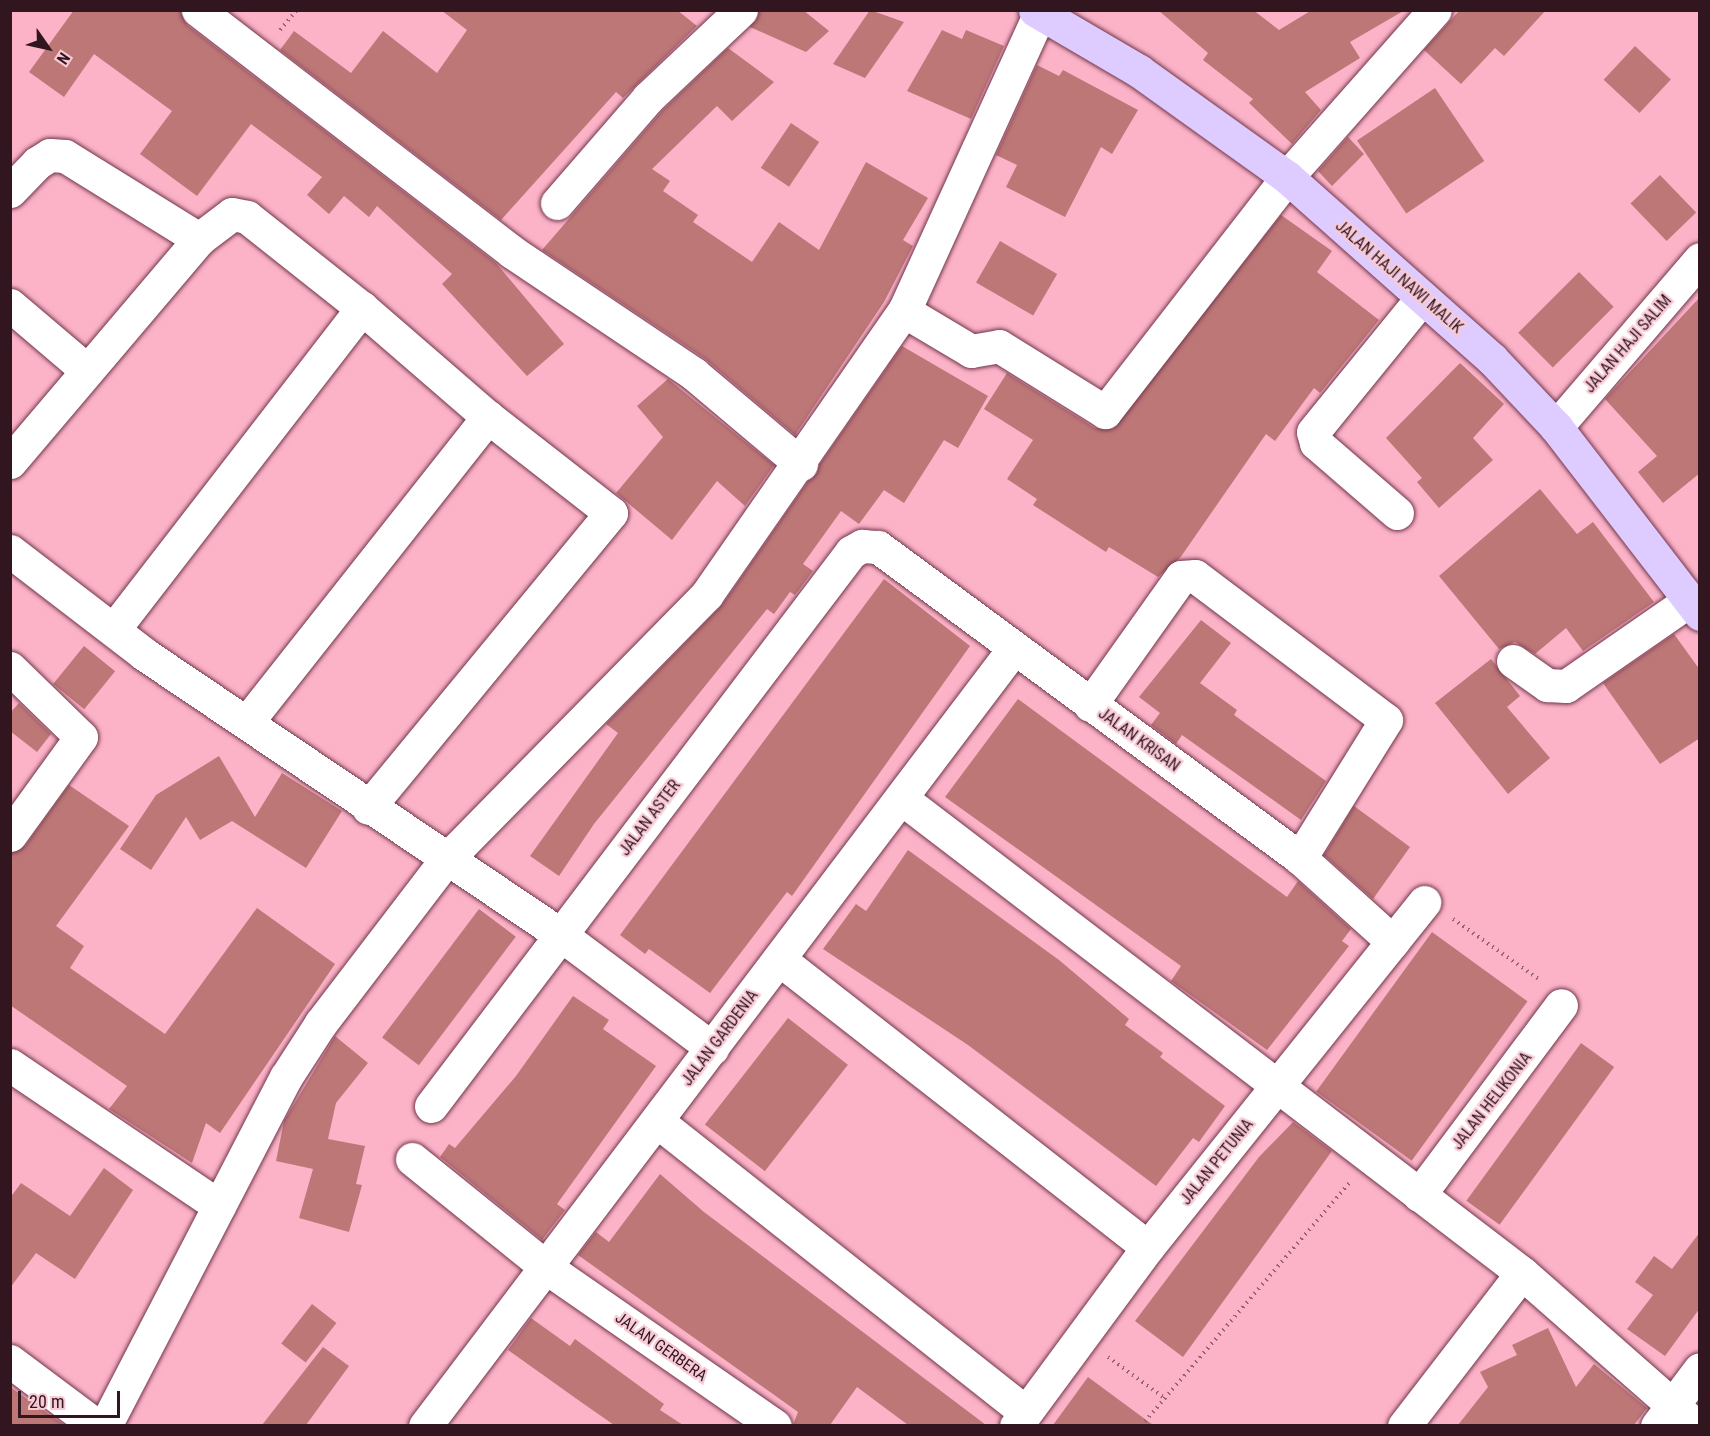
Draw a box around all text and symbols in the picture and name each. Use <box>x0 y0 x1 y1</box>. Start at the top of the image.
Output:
north arrow <box>18 18 78 78</box>
text: N <box>53 49 74 68</box>
street label: JALAN HAJI NAWI MALIK <box>1331 216 1467 338</box>
street label: JALAN HAJI SALIM <box>1580 291 1676 397</box>
street label: JALAN KRISAN <box>1095 704 1183 776</box>
street label: JALAN ASTER <box>615 776 685 860</box>
street label: JALAN GARDENIA <box>678 986 762 1090</box>
street label: JALAN HELIKONIA <box>1448 1049 1536 1153</box>
street label: JALAN PETUNIA <box>1177 1115 1257 1209</box>
street label: JALAN GERBERA <box>611 1308 711 1386</box>
scale bar <box>21 1379 123 1417</box>
text: 20 m <box>29 1391 64 1412</box>

